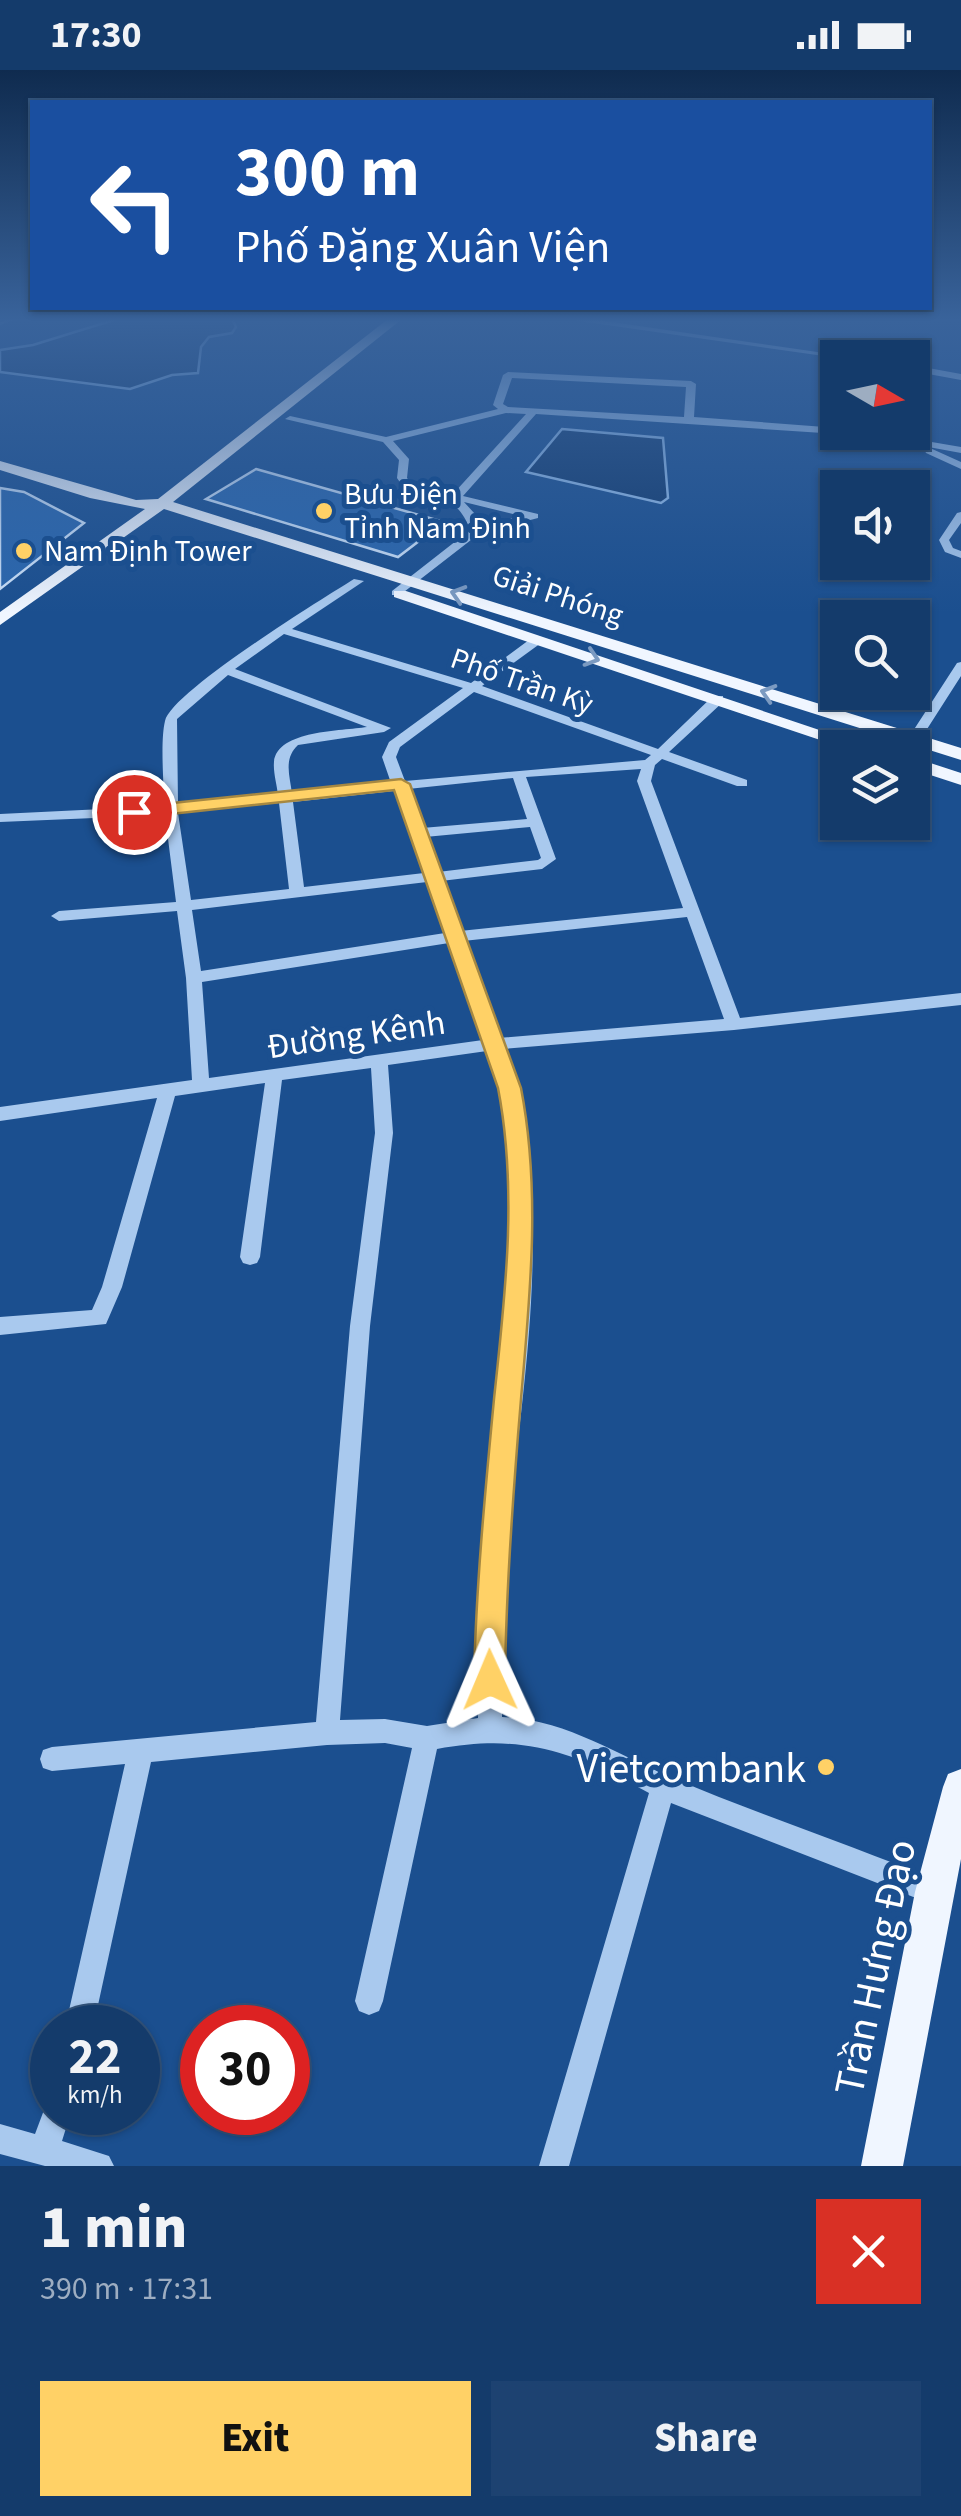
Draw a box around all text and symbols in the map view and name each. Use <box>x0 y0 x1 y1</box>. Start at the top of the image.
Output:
text: 17:30 <box>50 8 142 62</box>
text: 300 m <box>235 123 420 223</box>
icon: left <box>70 140 200 270</box>
text: Phố Đặng Xuân Viện <box>235 216 610 280</box>
north arrow <box>820 340 930 450</box>
map controls <box>820 340 930 840</box>
button: sound <box>820 470 930 580</box>
place label: Bưu Điện Tỉnh Nam Định <box>344 473 531 550</box>
marker: Bưu Điện Tỉnh Nam Định <box>313 500 335 522</box>
place label: Nam Định Tower <box>44 530 252 573</box>
marker: Nam Định Tower <box>13 540 35 562</box>
street label: Giải Phóng <box>487 554 629 637</box>
one-way arrow <box>450 585 467 606</box>
button: search <box>820 600 930 710</box>
street label: Phố Trần Kỳ <box>445 637 599 726</box>
one-way arrow <box>583 646 600 666</box>
one-way arrow <box>760 684 777 705</box>
button: layers <box>820 730 930 840</box>
pin <box>92 770 177 855</box>
icon: arrive <box>107 785 162 840</box>
street label: Đường Kênh <box>264 998 449 1072</box>
position arrow <box>438 1628 542 1732</box>
place label: Vietcombank <box>577 1739 806 1799</box>
marker: Vietcombank <box>815 1756 837 1778</box>
street label: Trần Hưng Đạo <box>820 1834 932 2101</box>
speed limit sign: 30 <box>180 2005 310 2135</box>
text: 22 <box>69 2022 121 2093</box>
text: km/h <box>67 2077 123 2113</box>
text: 1 min <box>40 2186 187 2271</box>
button: close <box>816 2199 921 2304</box>
text: 390 m · 17:31 <box>40 2266 213 2312</box>
button: Exit <box>40 2381 471 2496</box>
button: Share <box>491 2381 921 2496</box>

